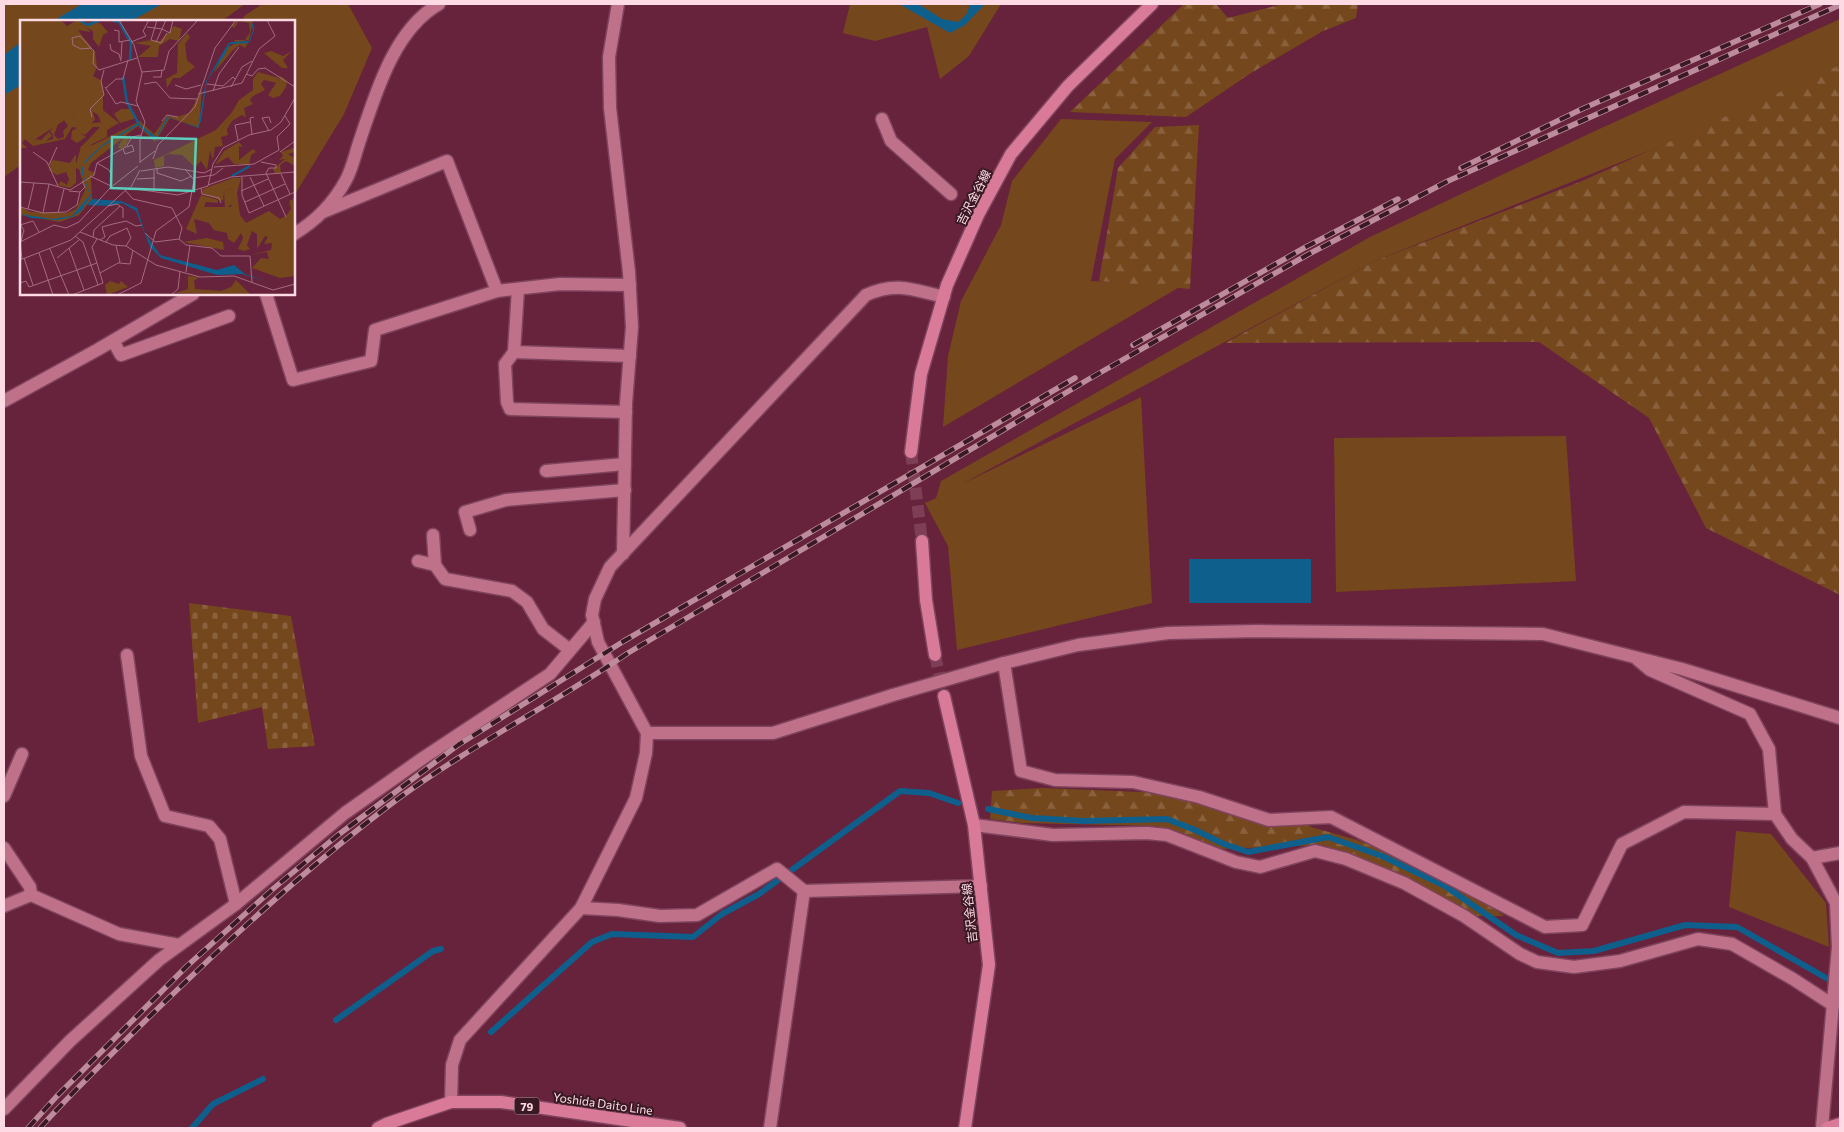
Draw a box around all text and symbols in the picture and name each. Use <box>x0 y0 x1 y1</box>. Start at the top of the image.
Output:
inset map <box>20 20 295 295</box>
street label: 吉沢金谷線 <box>953 167 993 227</box>
street label: 吉沢金谷線 <box>959 882 979 944</box>
street label: Yoshida Daito Line <box>552 1089 654 1117</box>
road number: 79 <box>514 1098 540 1114</box>

